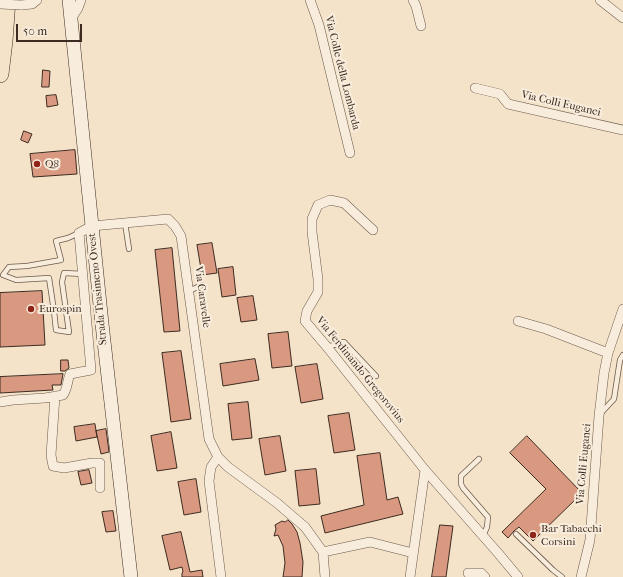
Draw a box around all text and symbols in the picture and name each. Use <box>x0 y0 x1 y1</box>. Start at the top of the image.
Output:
street label: Via Colle della Lombarda <box>321 15 363 131</box>
scale bar <box>18 16 84 42</box>
text: 50 m <box>23 24 47 38</box>
street label: Via Colli Euganei <box>520 88 602 120</box>
place label: Q8 <box>45 157 59 171</box>
marker: Q8 <box>32 159 42 169</box>
street label: Strada Trasimeno Ovest <box>86 232 110 346</box>
street label: Via Caravelle <box>191 265 213 329</box>
place label: Eurospin <box>39 302 82 316</box>
marker: Eurospin <box>26 304 36 314</box>
street label: Via Ferdinando Gregorovius <box>313 314 407 426</box>
street label: Via Colli Euganei <box>574 423 594 505</box>
place label: Bar Tabacchi Corsini <box>541 522 602 548</box>
marker: Bar Tabacchi Corsini <box>528 530 538 540</box>

